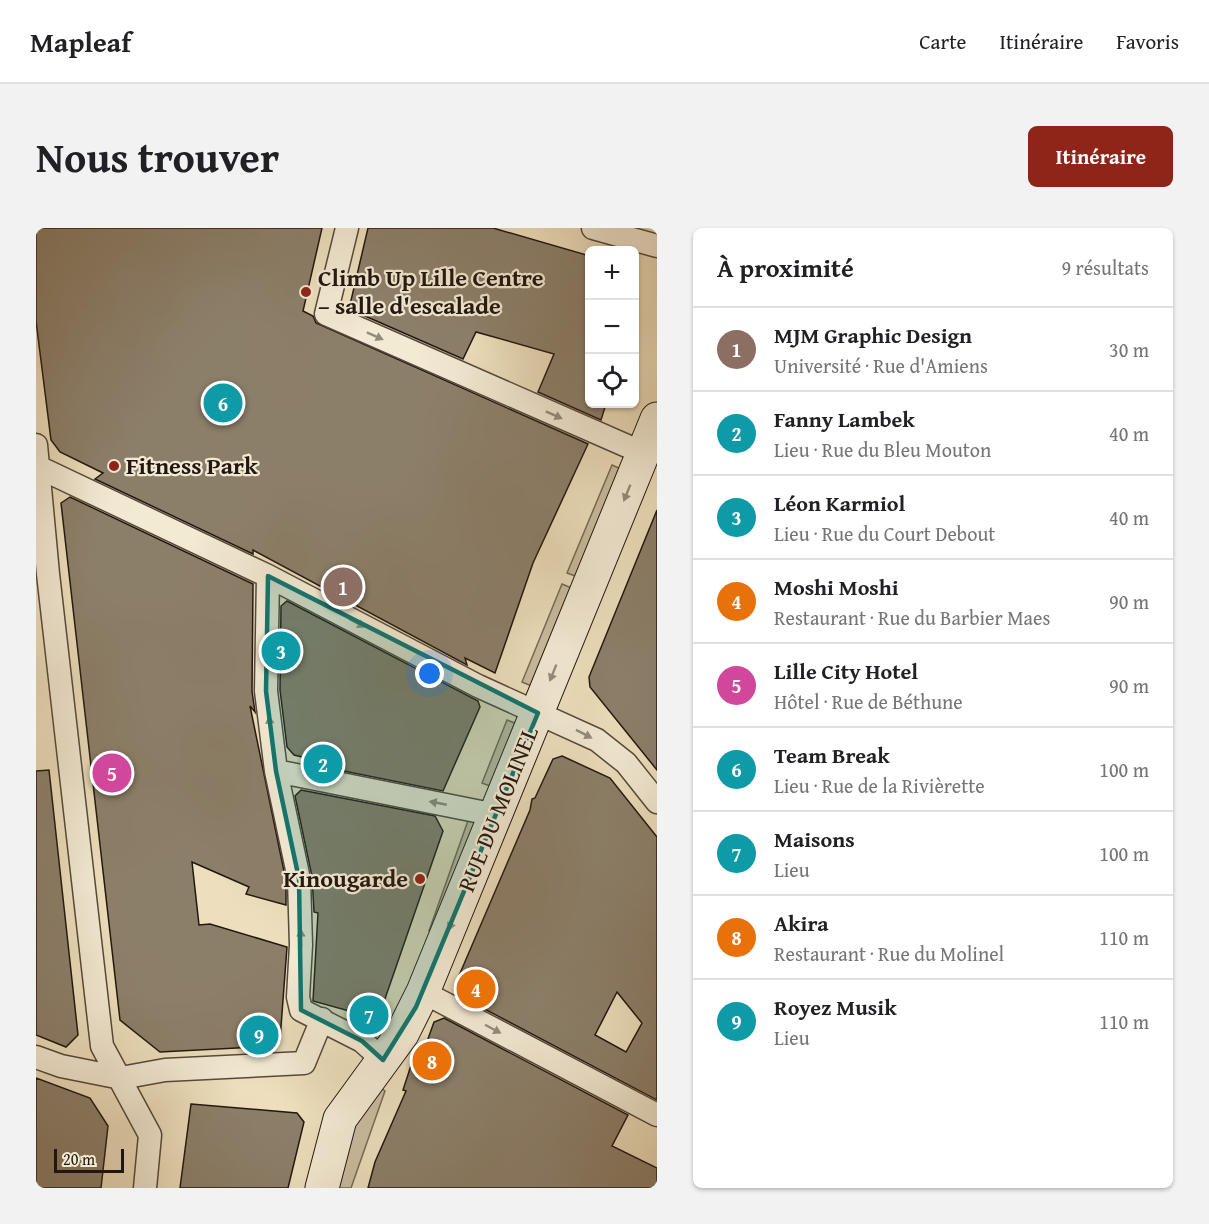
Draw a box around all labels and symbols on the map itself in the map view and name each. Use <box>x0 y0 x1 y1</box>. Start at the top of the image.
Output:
place label: Climb Up Lille Centre – salle d'escalade <box>318 260 544 323</box>
marker: Climb Up Lille Centre – salle d'escalade <box>299 285 313 299</box>
one-way arrow <box>367 331 385 341</box>
pin: 6 <box>204 380 243 426</box>
one-way arrow <box>545 410 563 420</box>
place label: Fitness Park <box>126 448 258 483</box>
marker: Fitness Park <box>107 459 121 473</box>
one-way arrow <box>622 484 632 502</box>
pin: 1 <box>324 564 362 610</box>
one-way arrow <box>349 618 366 628</box>
pin: 3 <box>262 628 300 674</box>
your location <box>415 659 444 688</box>
one-way arrow <box>548 665 558 683</box>
one-way arrow <box>266 715 275 734</box>
street label: RUE DU MOLINEL <box>448 721 547 897</box>
one-way arrow <box>576 729 593 739</box>
pin: 2 <box>304 742 342 786</box>
pin: 5 <box>92 750 132 796</box>
one-way arrow <box>429 798 448 807</box>
place label: Kinougarde <box>283 861 408 896</box>
marker: Kinougarde <box>413 872 427 886</box>
one-way arrow <box>447 914 457 932</box>
one-way arrow <box>296 929 305 948</box>
pin: 4 <box>456 966 496 1011</box>
pin: 7 <box>350 992 388 1038</box>
pin: 9 <box>240 1012 278 1058</box>
one-way arrow <box>485 1024 502 1034</box>
pin: 8 <box>412 1038 452 1084</box>
scale bar <box>54 1146 124 1174</box>

